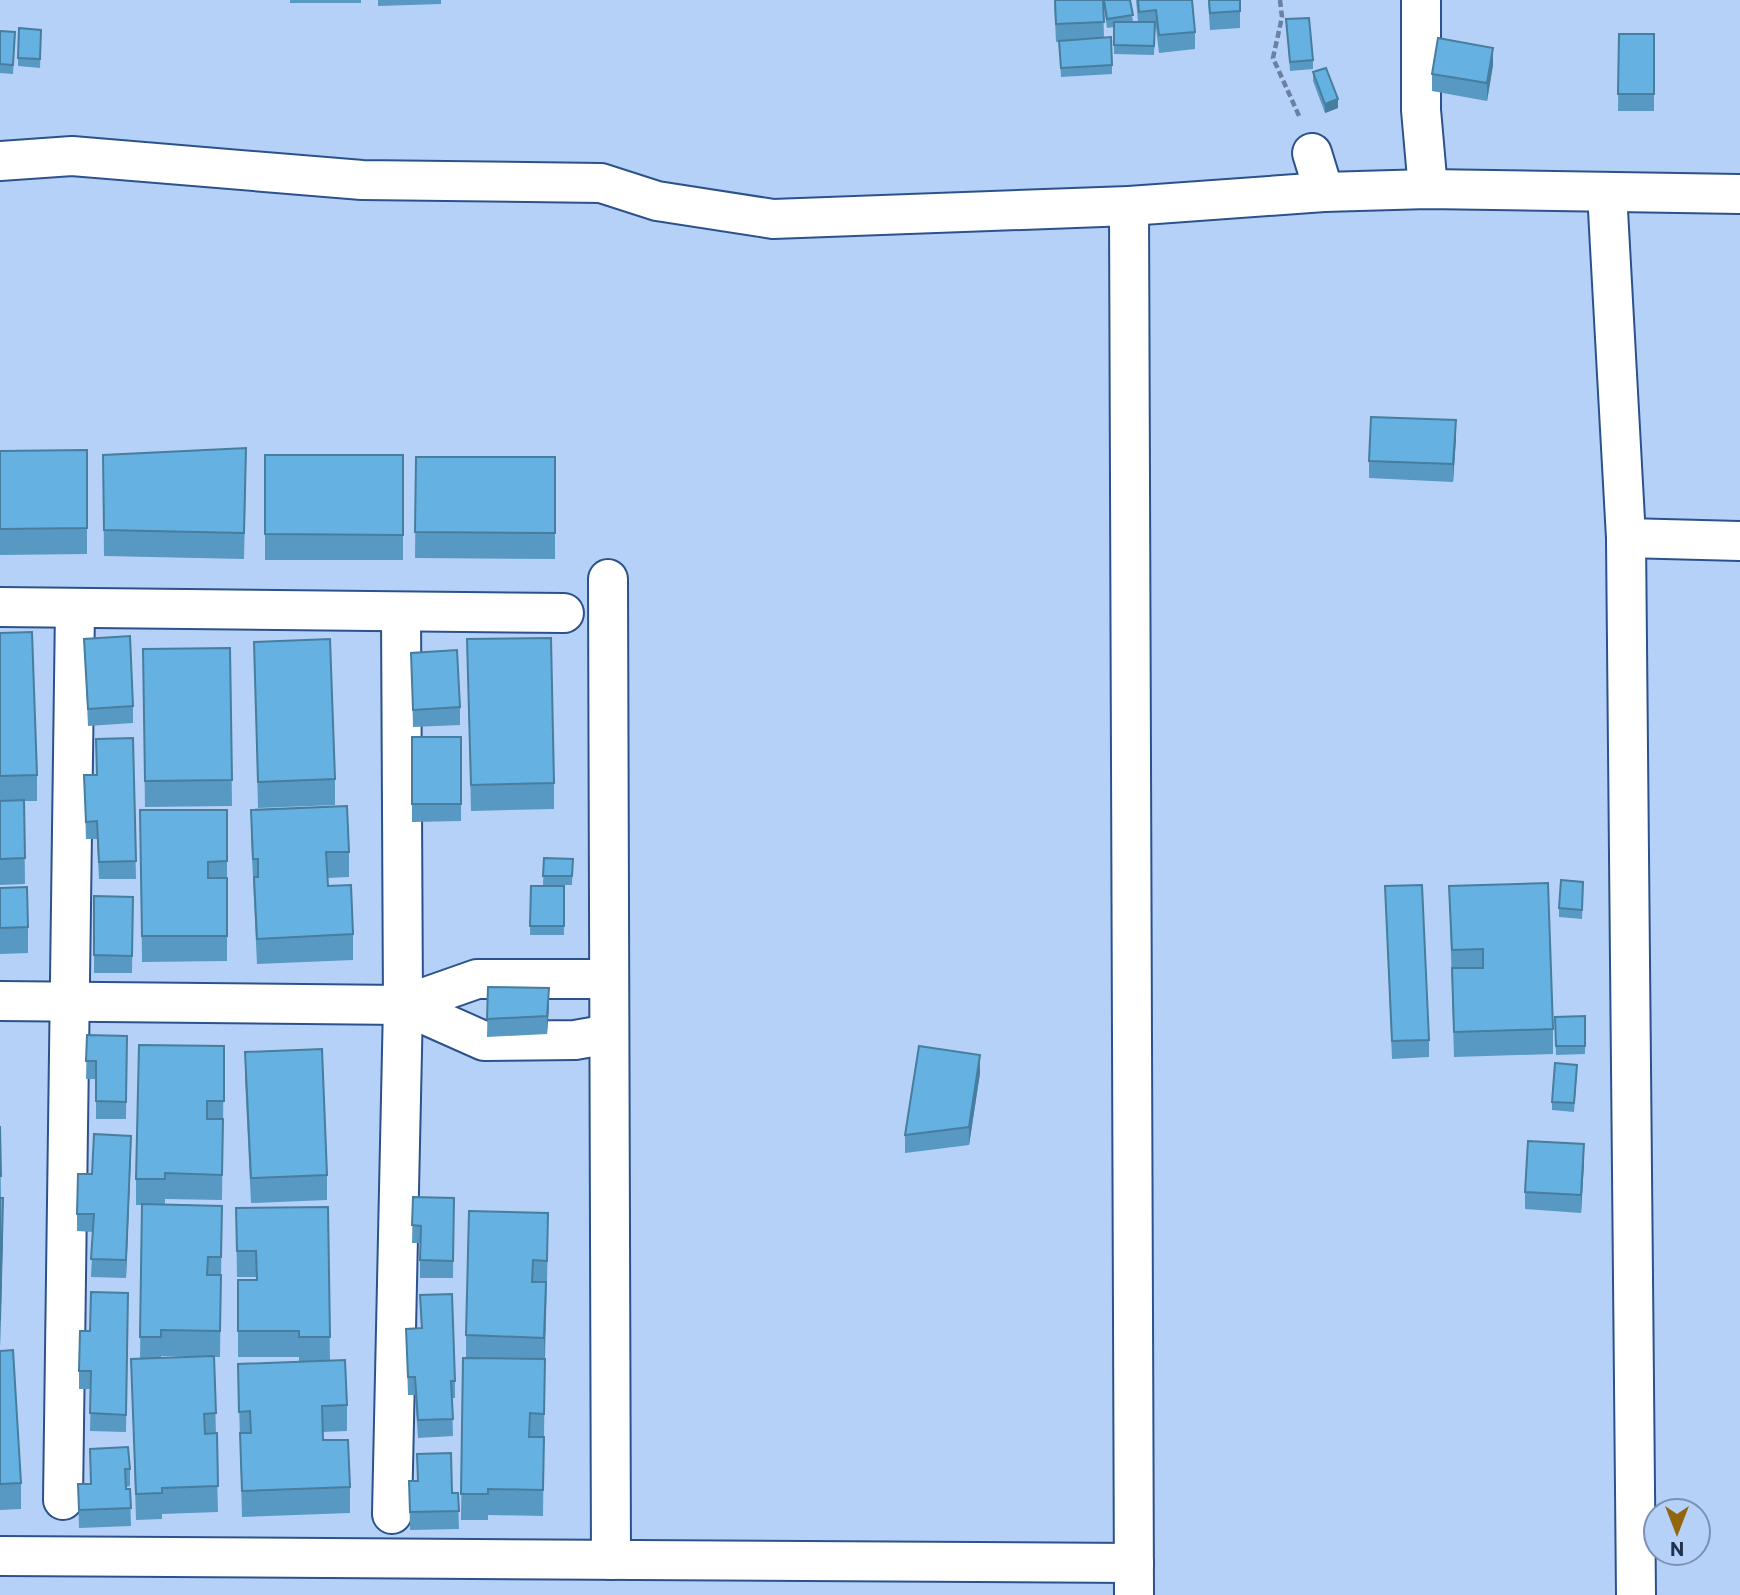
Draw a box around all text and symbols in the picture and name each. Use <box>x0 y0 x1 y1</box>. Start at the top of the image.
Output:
north arrow <box>1642 1497 1712 1567</box>
text: N <box>1670 1538 1684 1561</box>

